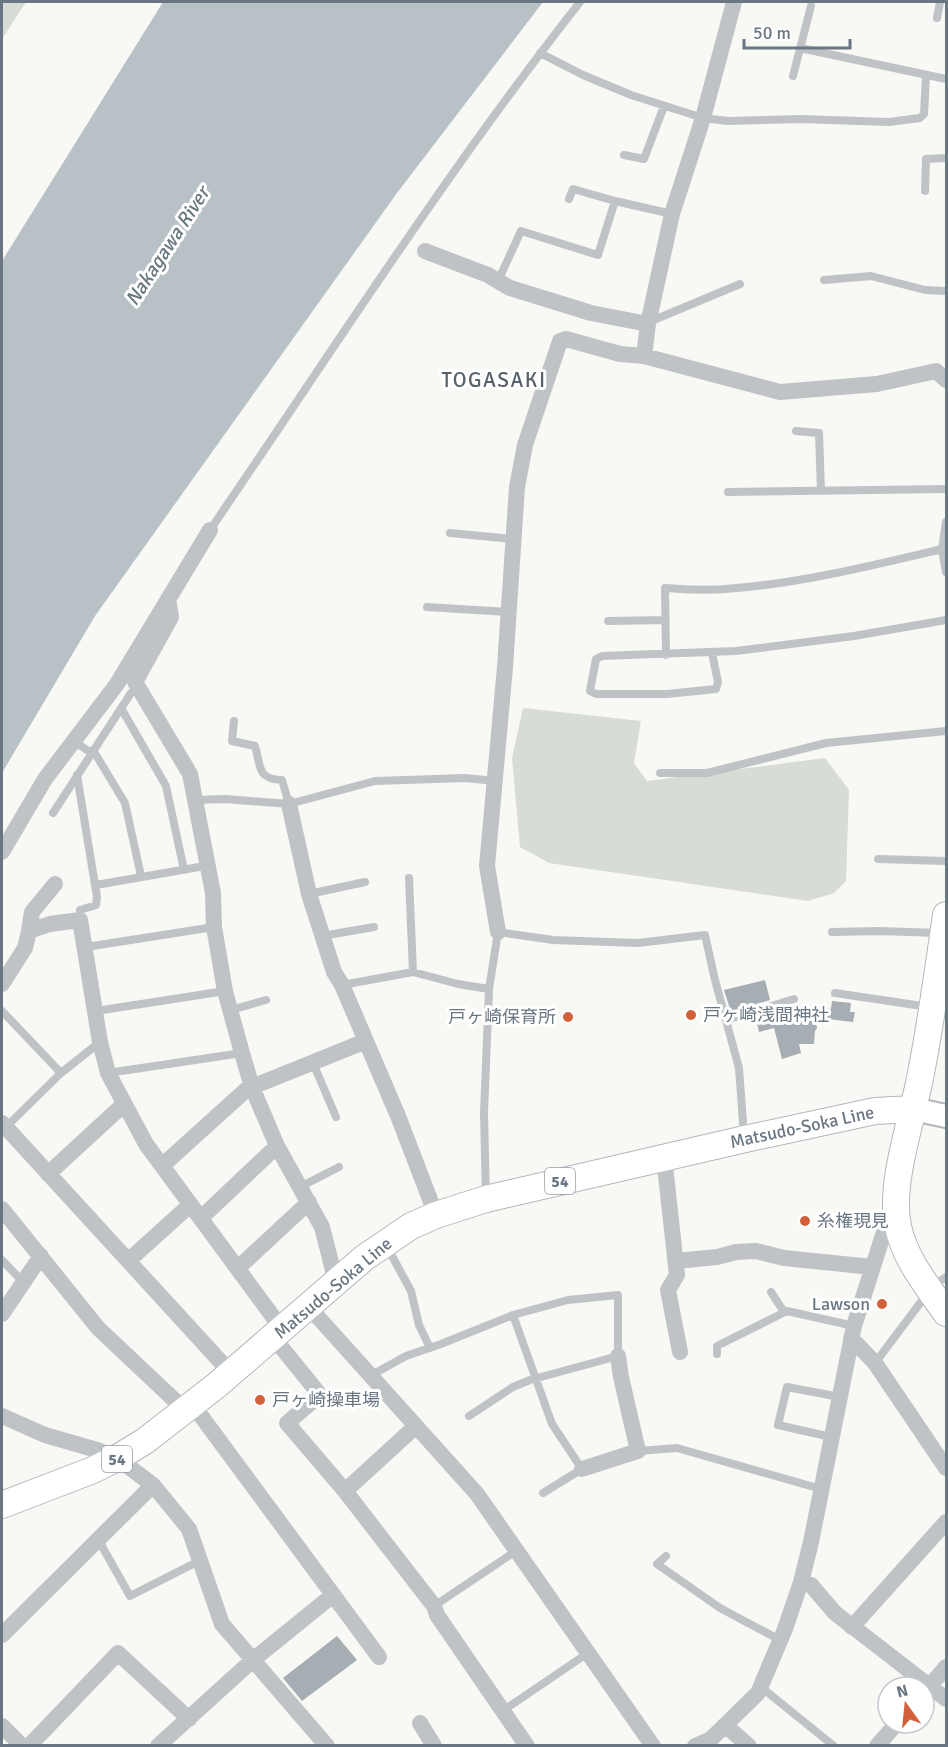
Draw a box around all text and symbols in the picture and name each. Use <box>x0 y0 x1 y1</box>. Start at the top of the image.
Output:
scale bar <box>744 12 850 50</box>
text: 50 m <box>753 22 791 44</box>
water label: Nakagawa River <box>120 180 217 310</box>
district label: TOGASAKI <box>441 367 547 393</box>
place label: 戸ヶ崎浅間神社 <box>703 1004 829 1026</box>
place label: 戸ヶ崎保育所 <box>448 1006 556 1028</box>
marker: 戸ヶ崎浅間神社 <box>684 1008 698 1022</box>
marker: 戸ヶ崎保育所 <box>561 1010 575 1024</box>
street label: Matsudo-Soka Line <box>728 1101 876 1153</box>
road number: 54 <box>545 1168 575 1194</box>
place label: 糸権現見 <box>817 1210 889 1232</box>
marker: 糸権現見 <box>798 1214 812 1228</box>
street label: Matsudo-Soka Line <box>270 1232 396 1344</box>
place label: Lawson <box>812 1293 870 1315</box>
marker: Lawson <box>875 1297 889 1311</box>
place label: 戸ヶ崎操車場 <box>272 1389 380 1411</box>
marker: 戸ヶ崎操車場 <box>253 1393 267 1407</box>
road number: 54 <box>102 1446 132 1472</box>
north arrow <box>876 1675 936 1735</box>
text: N <box>894 1680 910 1703</box>

